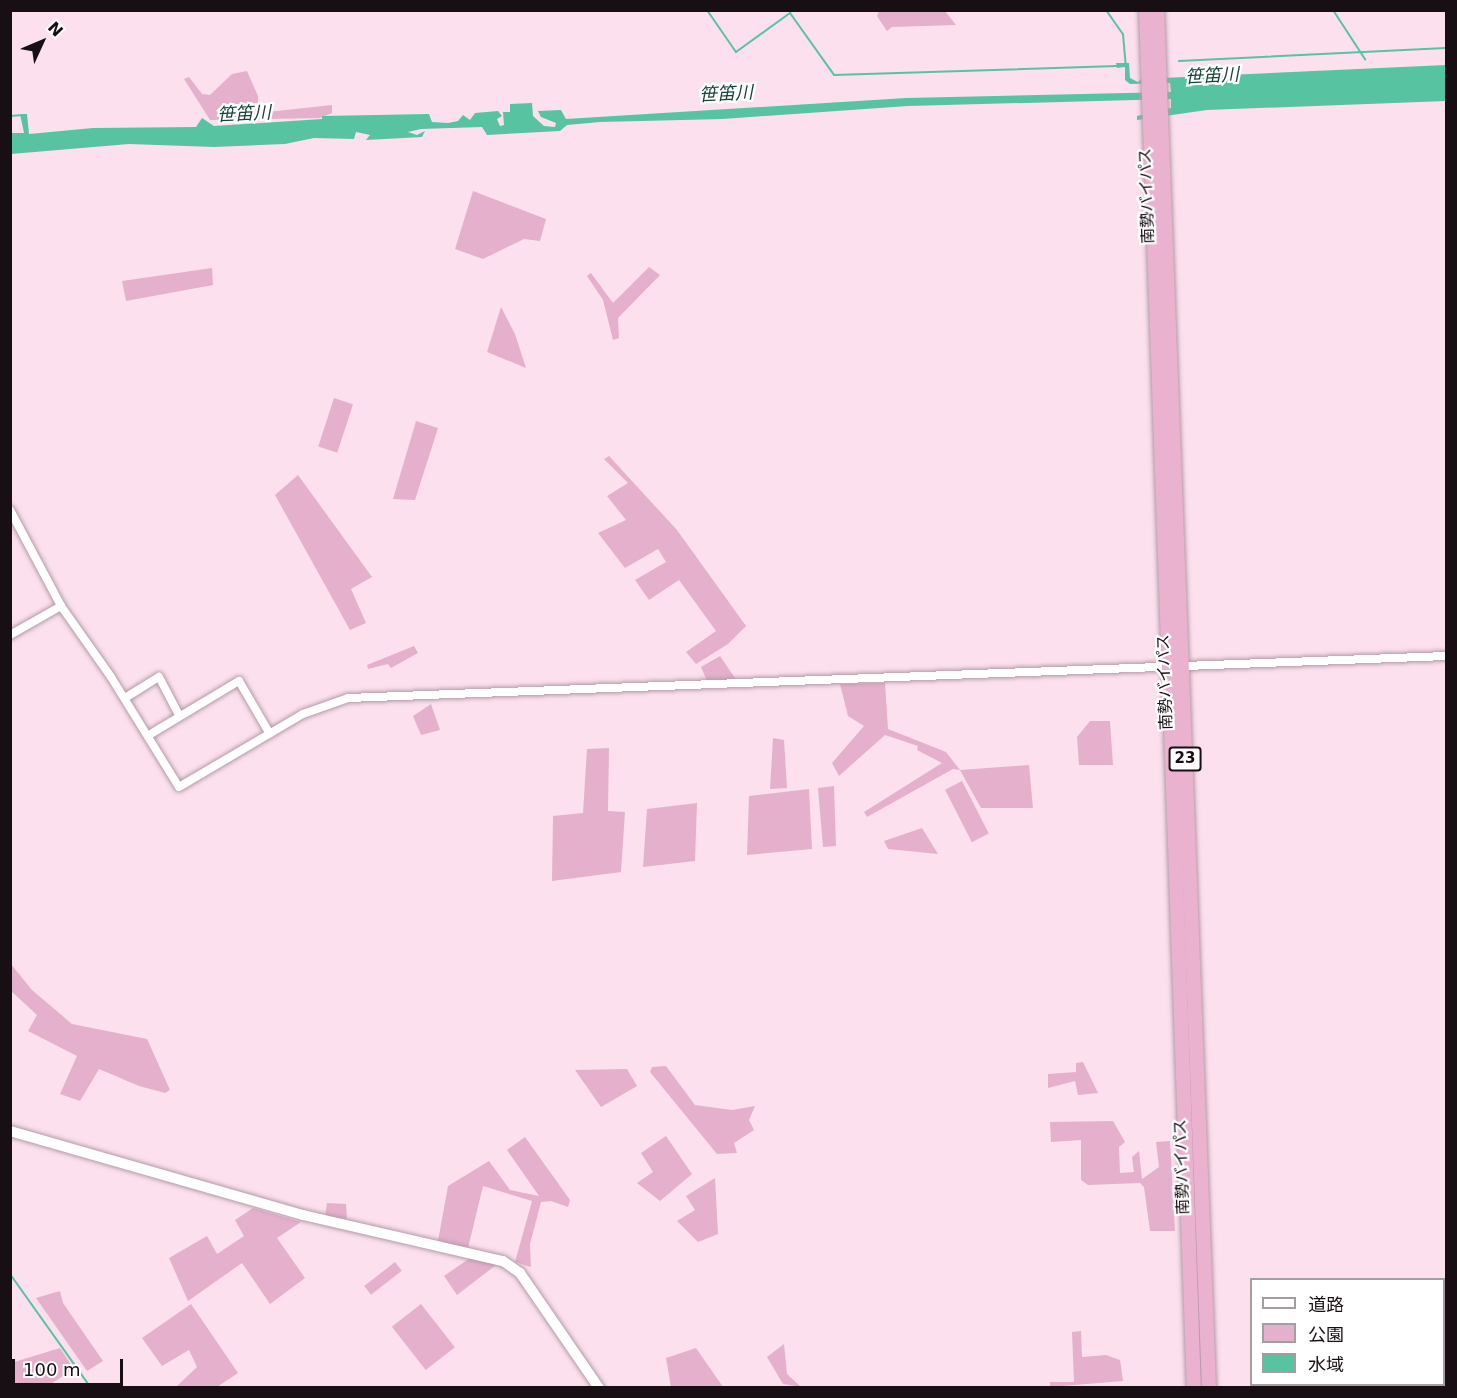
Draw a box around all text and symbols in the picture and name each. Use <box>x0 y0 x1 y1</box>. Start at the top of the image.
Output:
north arrow <box>12 12 72 72</box>
text: N <box>44 18 67 41</box>
water label: 笹笛川 <box>1184 64 1240 88</box>
water label: 笹笛川 <box>698 82 754 106</box>
water label: 笹笛川 <box>216 102 272 126</box>
street label: 南勢バイパス <box>1136 148 1158 244</box>
street label: 南勢バイパス <box>1154 634 1176 730</box>
road number: 23 <box>1168 747 1202 771</box>
street label: 南勢バイパス <box>1171 1119 1193 1215</box>
legend <box>1250 1278 1445 1386</box>
text: 道路 <box>1308 1294 1344 1315</box>
text: 公園 <box>1308 1324 1344 1345</box>
scale bar <box>15 1347 126 1385</box>
text: 水域 <box>1308 1354 1344 1375</box>
text: 100 m <box>23 1359 81 1380</box>

